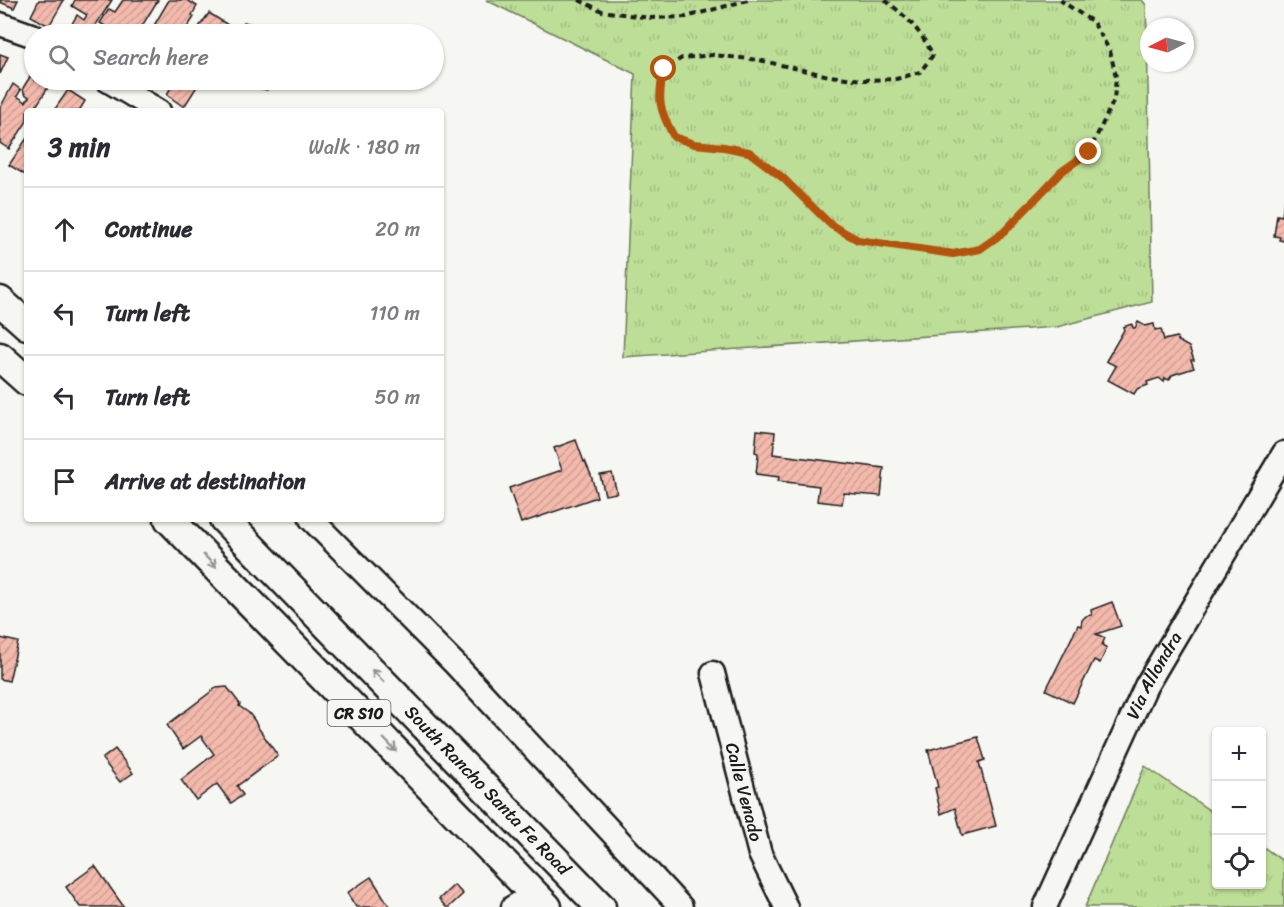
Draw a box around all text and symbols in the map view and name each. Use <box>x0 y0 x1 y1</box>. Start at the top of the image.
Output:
north arrow <box>1140 18 1194 72</box>
search box <box>24 24 444 90</box>
text: Search here <box>93 38 209 77</box>
icon: search <box>45 41 78 74</box>
route start <box>650 55 676 81</box>
text: 3 min <box>48 124 110 170</box>
text: Walk · 180 m <box>309 130 420 165</box>
route end <box>1075 138 1101 164</box>
text: Continue <box>105 210 193 249</box>
text: 20 m <box>375 212 420 247</box>
icon: ahead <box>48 213 81 246</box>
text: Turn left <box>105 294 190 333</box>
text: 110 m <box>370 296 420 331</box>
icon: left <box>48 297 81 330</box>
text: Turn left <box>105 378 190 417</box>
text: 50 m <box>375 380 420 415</box>
icon: left <box>48 381 81 414</box>
text: Arrive at destination <box>105 462 306 501</box>
icon: arrive <box>48 465 81 498</box>
one-way arrow <box>203 553 217 568</box>
street label: Via Allondra <box>1117 625 1191 725</box>
one-way arrow <box>371 669 386 684</box>
street label: South Rancho Santa Fe Road <box>396 697 579 884</box>
road number: CR S10 <box>328 700 391 726</box>
map controls <box>1212 727 1266 889</box>
button: + <box>1212 727 1266 781</box>
one-way arrow <box>383 738 398 753</box>
street label: Calle Venado <box>716 739 772 845</box>
button: − <box>1212 781 1266 835</box>
button: locate <box>1212 835 1266 889</box>

